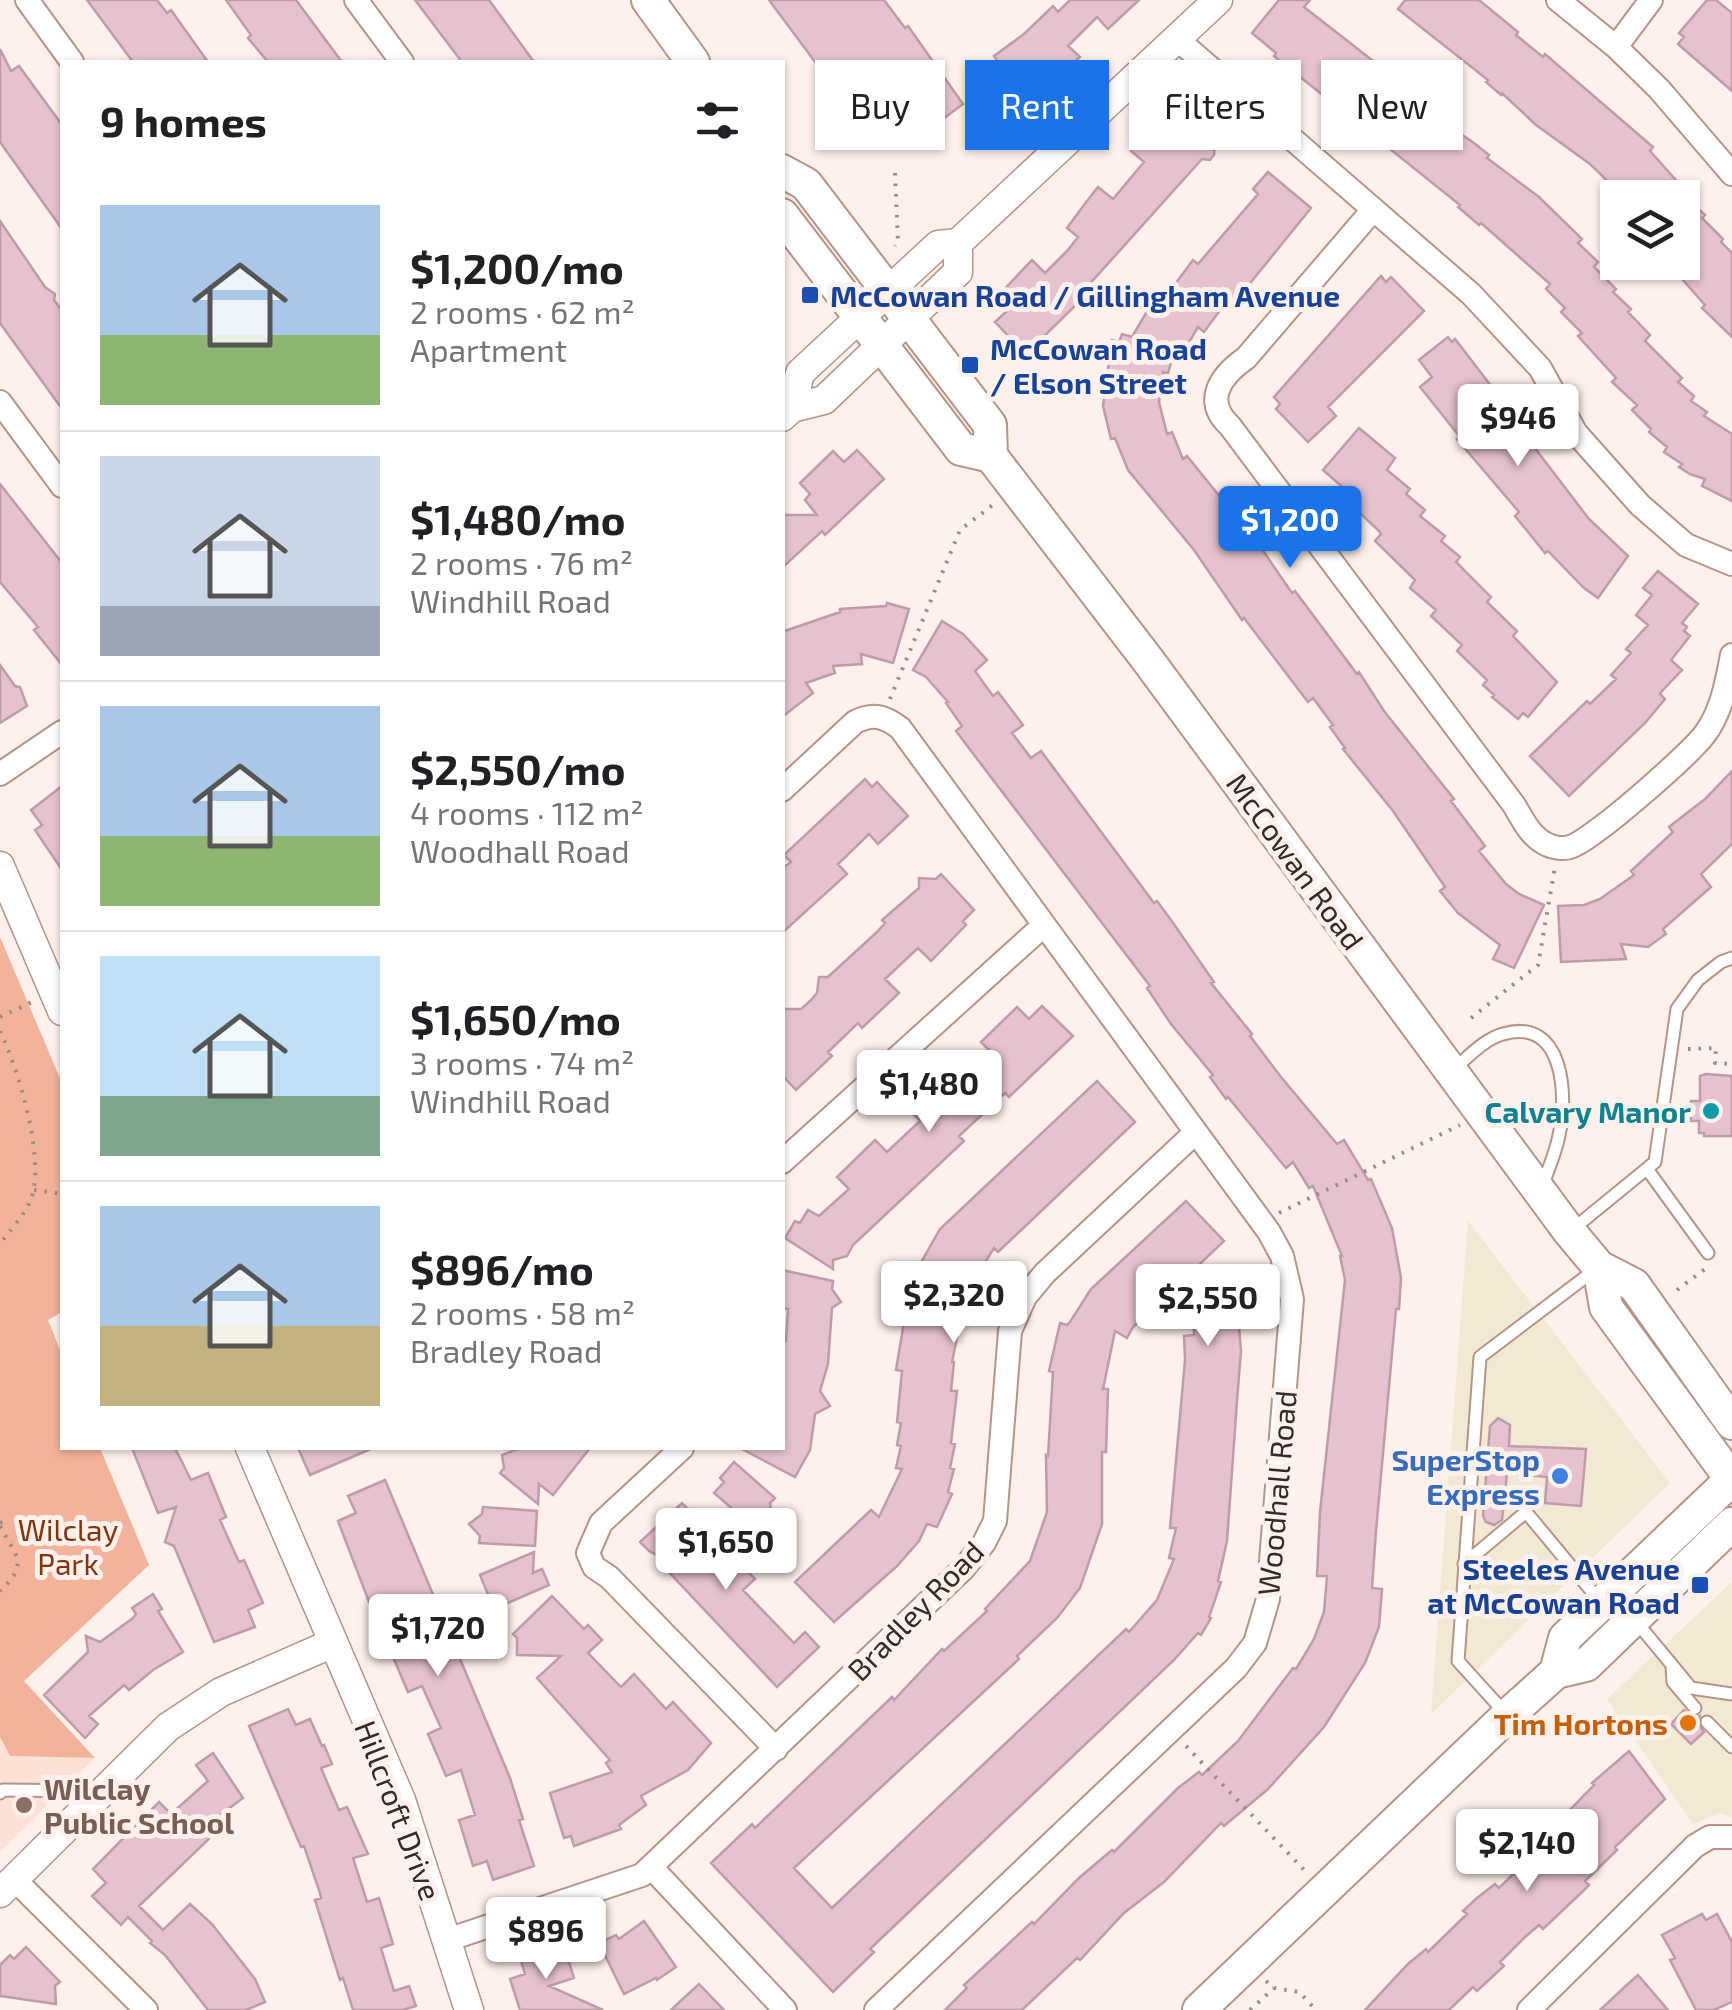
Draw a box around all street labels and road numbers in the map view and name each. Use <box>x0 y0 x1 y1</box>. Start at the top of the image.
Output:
street label: McCowan Road <box>1220 766 1372 956</box>
street label: Woodhall Road <box>1249 1389 1303 1597</box>
street label: Bradley Road <box>839 1533 991 1687</box>
street label: Hillcroft Drive <box>348 1715 450 1905</box>

